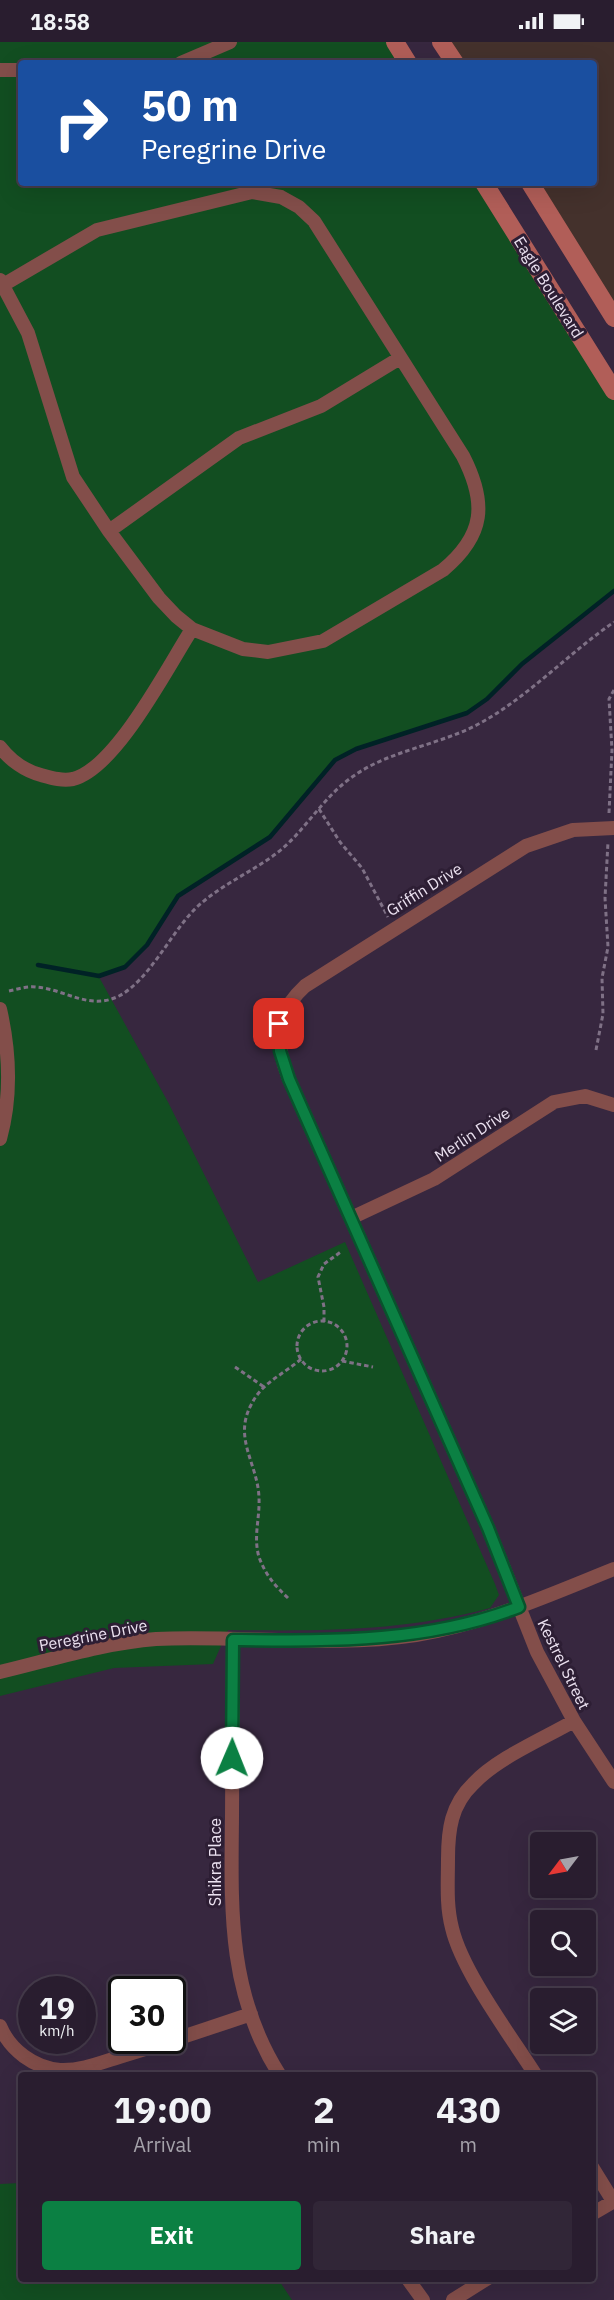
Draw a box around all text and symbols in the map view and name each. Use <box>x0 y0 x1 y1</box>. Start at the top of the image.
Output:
text: 18:58 <box>30 7 90 36</box>
text: 50 m <box>141 78 239 133</box>
icon: right <box>42 84 120 162</box>
text: Peregrine Drive <box>141 131 326 166</box>
street label: Eagle Boulevard <box>510 232 588 342</box>
street label: Griffin Drive <box>383 858 466 920</box>
pin <box>253 998 304 1049</box>
icon: arrive <box>262 1007 295 1040</box>
street label: Merlin Drive <box>430 1102 514 1166</box>
street label: Peregrine Drive <box>37 1615 149 1655</box>
street label: Kestrel Street <box>533 1615 595 1713</box>
position arrow <box>200 1726 264 1790</box>
street label: Shikra Place <box>205 1818 225 1906</box>
north arrow <box>530 1832 596 1898</box>
map controls <box>530 1832 596 2054</box>
button: search <box>530 1910 596 1976</box>
speed limit sign: 30 <box>108 1976 186 2054</box>
text: 19 <box>39 1988 75 2027</box>
button: layers <box>530 1988 596 2054</box>
text: km/h <box>39 2021 75 2040</box>
text: 19:00 <box>113 2086 212 2133</box>
text: 2 <box>313 2086 335 2133</box>
text: 430 <box>436 2086 501 2133</box>
text: Arrival <box>133 2131 192 2158</box>
text: min <box>307 2131 341 2158</box>
text: m <box>460 2131 477 2158</box>
button: Exit <box>42 2201 301 2270</box>
button: Share <box>313 2201 572 2270</box>

